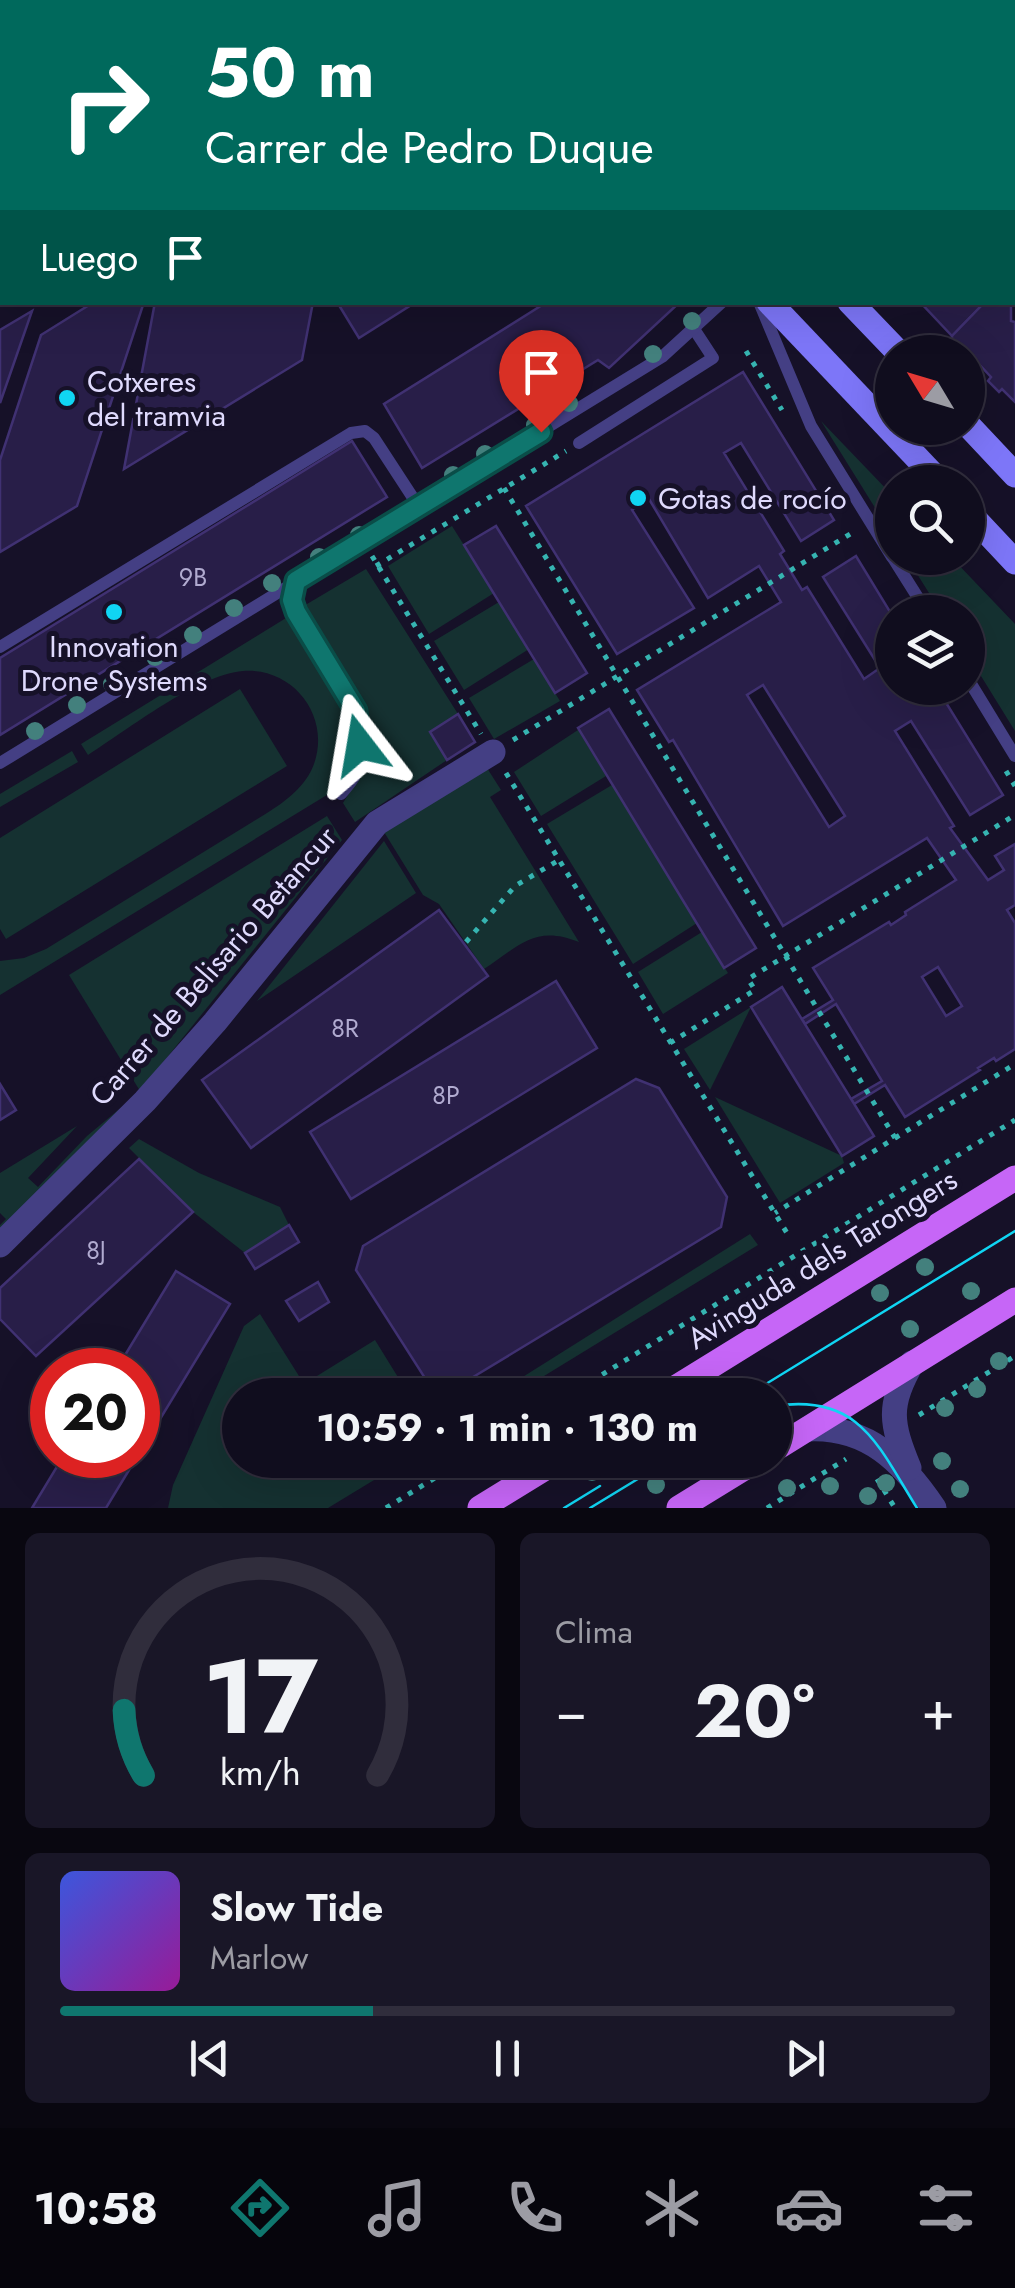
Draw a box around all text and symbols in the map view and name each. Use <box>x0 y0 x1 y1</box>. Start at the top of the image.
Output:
text: 50 m <box>205 22 375 123</box>
icon: right <box>40 40 170 170</box>
text: Carrer de Pedro Duque <box>205 115 654 180</box>
text: Luego <box>40 230 138 285</box>
icon: arrive <box>158 230 213 285</box>
pin <box>499 330 584 433</box>
north arrow <box>875 335 985 445</box>
map controls <box>875 335 985 705</box>
icon: arrive <box>514 345 569 400</box>
place label: Cotxeres del tramvia <box>87 360 226 437</box>
marker: Cotxeres del tramvia <box>56 387 78 409</box>
button: search <box>875 465 985 575</box>
place label: Gotas de rocío <box>658 477 847 520</box>
marker: Gotas de rocío <box>627 487 649 509</box>
house number: 9B <box>179 559 207 595</box>
button: layers <box>875 595 985 705</box>
marker: Innovation Drone Systems <box>103 601 125 623</box>
place label: Innovation Drone Systems <box>21 625 207 702</box>
position arrow <box>308 693 412 797</box>
street label: Carrer de Belisario Betancur <box>79 816 347 1115</box>
house number: 8R <box>331 1010 359 1046</box>
house number: 8P <box>432 1077 460 1113</box>
street label: Avinguda dels Tarongers <box>679 1158 965 1360</box>
house number: 8J <box>86 1232 106 1268</box>
speed limit sign: 20 <box>30 1348 160 1478</box>
text: 10:59 · 1 min · 130 m <box>316 1400 698 1455</box>
text: Clima <box>555 1609 633 1655</box>
text: 17 <box>202 1622 318 1772</box>
text: 20° <box>694 1657 815 1765</box>
text: − <box>555 1671 587 1751</box>
text: + <box>921 1671 955 1751</box>
text: km/h <box>220 1747 300 1798</box>
text: Slow Tide <box>210 1880 383 1935</box>
text: Marlow <box>210 1935 308 1981</box>
icon: previous <box>182 2031 237 2086</box>
icon: pause <box>480 2031 535 2086</box>
icon: next <box>778 2031 833 2086</box>
icon: directions <box>225 2173 295 2243</box>
icon: music <box>362 2173 432 2243</box>
icon: phone <box>500 2173 570 2243</box>
icon: climate <box>637 2173 707 2243</box>
icon: car <box>774 2173 844 2243</box>
icon: filters <box>911 2173 981 2243</box>
text: 10:58 <box>34 2176 158 2241</box>

